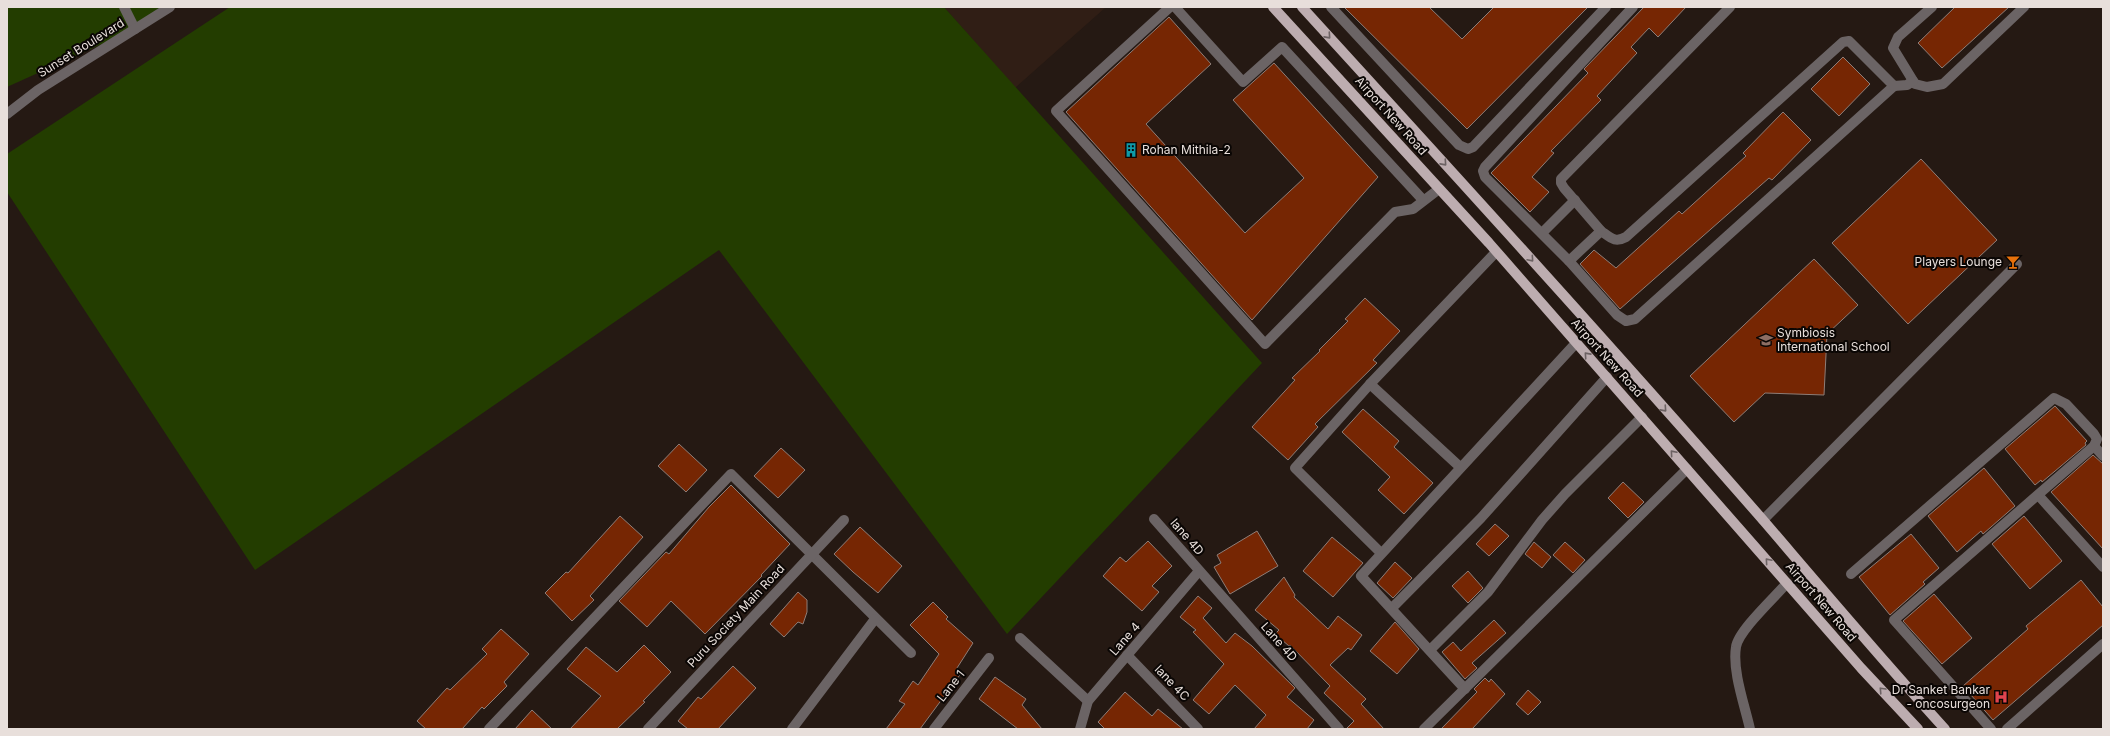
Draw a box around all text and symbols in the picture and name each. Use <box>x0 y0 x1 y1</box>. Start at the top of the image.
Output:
street label: Sunset Boulevard <box>35 15 127 80</box>
one-way arrow <box>1323 31 1331 39</box>
street label: Airport New Road <box>1352 73 1431 158</box>
building icon: Rohan Mithila-2 <box>1123 142 1139 158</box>
place label: Rohan Mithila-2 <box>1142 142 1231 157</box>
one-way arrow <box>1439 158 1447 166</box>
place label: Players Lounge <box>1915 254 2002 269</box>
bar icon: Players Lounge <box>2005 254 2021 270</box>
one-way arrow <box>1526 255 1533 262</box>
street label: Airport New Road <box>1568 315 1647 400</box>
place label: Symbiosis International School <box>1777 325 1890 354</box>
school or university icon: Symbiosis International School <box>1758 332 1774 348</box>
one-way arrow <box>1585 352 1592 360</box>
one-way arrow <box>1659 404 1666 412</box>
one-way arrow <box>1670 450 1678 458</box>
street label: lane 4D <box>1167 515 1207 558</box>
one-way arrow <box>1766 559 1773 566</box>
street label: Airport New Road <box>1783 559 1860 645</box>
street label: Puru Society Main Road <box>684 561 787 670</box>
street label: Lane 4 <box>1106 619 1143 658</box>
street label: Lane 4D <box>1258 619 1301 664</box>
street label: lane 4C <box>1152 662 1193 704</box>
street label: Lane 1 <box>934 667 968 704</box>
place label: Dr Sanket Bankar - oncosurgeon <box>1892 682 1990 711</box>
one-way arrow <box>1879 687 1886 695</box>
hospital icon: Dr Sanket Bankar - oncosurgeon <box>1993 689 2009 705</box>

